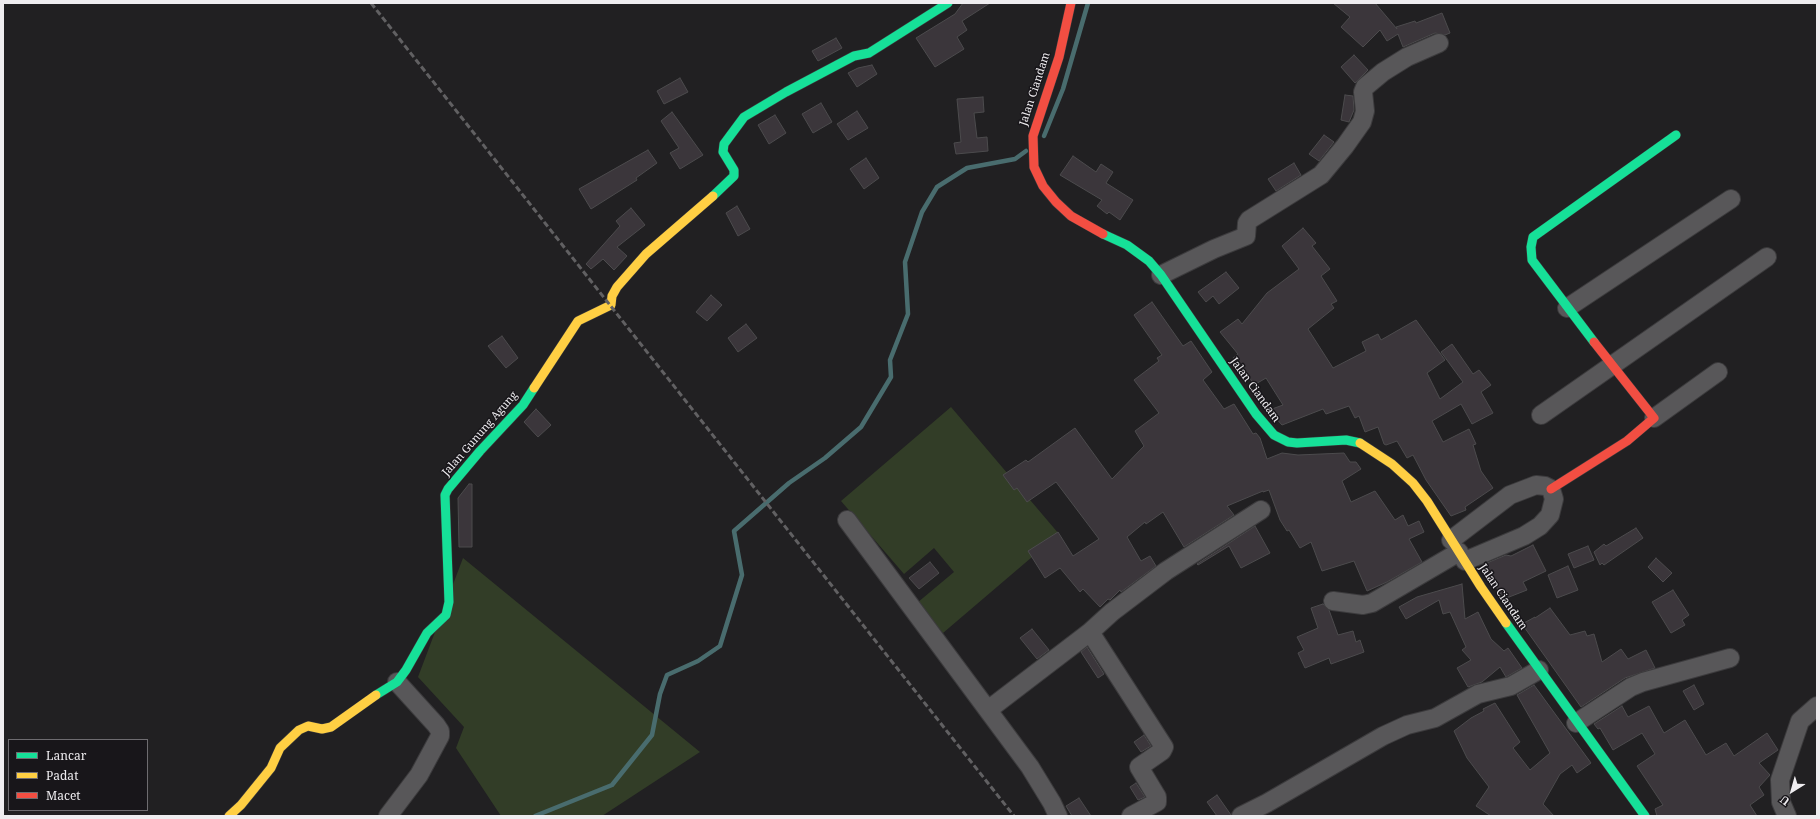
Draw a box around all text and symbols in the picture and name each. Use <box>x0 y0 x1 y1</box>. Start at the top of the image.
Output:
street label: Jalan Ciandam <box>1017 51 1053 127</box>
street label: Jalan Ciandam <box>1227 355 1283 425</box>
street label: Jalan Gunung Agung <box>440 389 520 479</box>
street label: Jalan Ciandam <box>1476 562 1530 632</box>
legend <box>8 739 148 811</box>
text: Lancar <box>46 747 86 764</box>
text: Padat <box>46 767 78 784</box>
north arrow <box>1772 771 1812 811</box>
text: Macet <box>46 787 81 804</box>
text: U <box>1777 793 1792 809</box>

